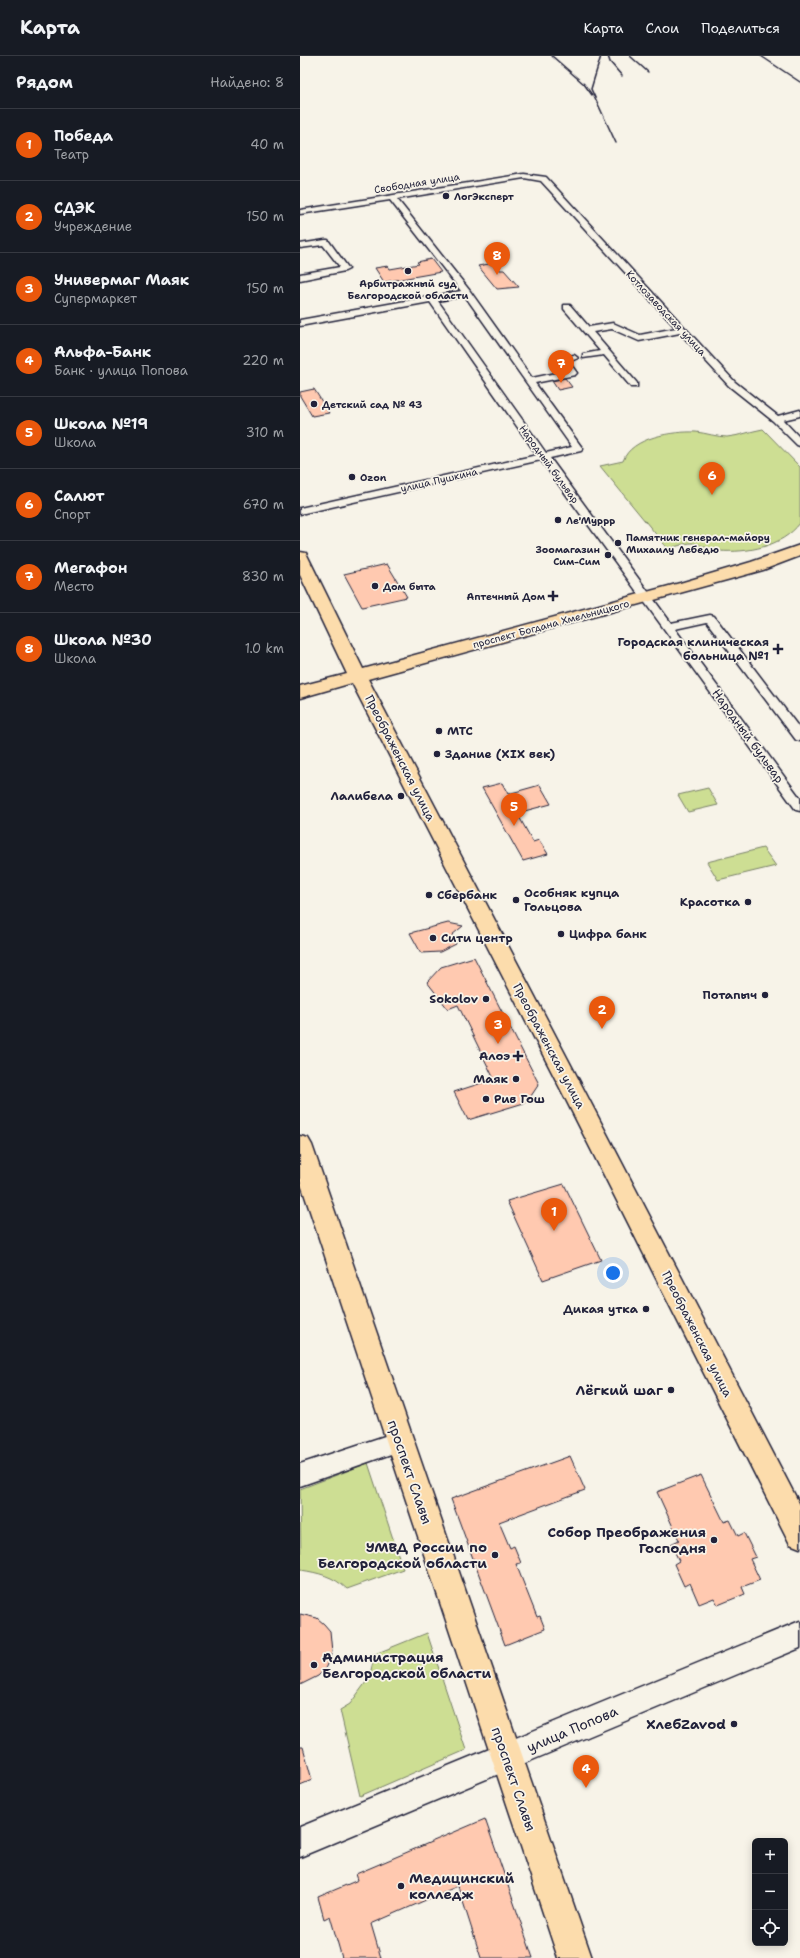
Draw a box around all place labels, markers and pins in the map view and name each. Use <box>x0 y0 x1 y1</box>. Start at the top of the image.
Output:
place label: ЛогЭксперт <box>454 190 514 203</box>
marker: ЛогЭксперт <box>441 191 451 201</box>
pin: 8 <box>484 242 510 275</box>
marker: Арбитражный суд Белгородской области <box>403 266 413 276</box>
place label: Арбитражный суд Белгородской области <box>348 277 469 302</box>
pin: 7 <box>548 350 574 383</box>
place label: Детский сад № 43 <box>322 398 422 411</box>
marker: Детский сад № 43 <box>309 399 319 409</box>
pin: 6 <box>699 462 725 495</box>
place label: Ozon <box>360 471 387 484</box>
marker: Ozon <box>347 472 357 482</box>
place label: Ле'Муррр <box>566 514 615 527</box>
marker: Ле'Муррр <box>553 515 563 525</box>
place label: Памятник генерал-майору Михаилу Лебедю <box>626 531 770 556</box>
marker: Памятник генерал-майору Михаилу Лебедю <box>613 538 623 548</box>
place label: Зоомагазин Сим-Сим <box>536 543 601 568</box>
marker: Зоомагазин Сим-Сим <box>603 550 613 560</box>
place label: Дом быта <box>383 580 436 593</box>
marker: Дом быта <box>370 581 380 591</box>
place label: Аптечный Дом <box>467 590 546 603</box>
marker: Аптечный Дом <box>548 591 558 601</box>
place label: Городская клиническая больница №1 <box>617 634 769 664</box>
marker: Городская клиническая больница №1 <box>772 643 784 655</box>
place label: МТС <box>447 723 473 739</box>
marker: МТС <box>434 726 444 736</box>
place label: Здание (XIX век) <box>445 746 556 762</box>
marker: Здание (XIX век) <box>432 749 442 759</box>
place label: Лалибела <box>331 788 394 804</box>
marker: Лалибела <box>396 791 406 801</box>
pin: 5 <box>501 793 527 826</box>
place label: Особняк купца Гольцова <box>524 885 620 915</box>
place label: Сбербанк <box>437 887 498 903</box>
marker: Сбербанк <box>424 890 434 900</box>
place label: Красотка <box>680 894 741 910</box>
marker: Особняк купца Гольцова <box>511 895 521 905</box>
marker: Красотка <box>743 897 753 907</box>
place label: Цифра банк <box>569 926 647 942</box>
marker: Цифра банк <box>556 929 566 939</box>
place label: Сити центр <box>441 930 513 946</box>
marker: Сити центр <box>428 933 438 943</box>
place label: Потапыч <box>702 987 757 1003</box>
marker: Потапыч <box>760 990 770 1000</box>
place label: Sokolov <box>429 991 478 1007</box>
marker: Sokolov <box>481 994 491 1004</box>
pin: 2 <box>589 996 615 1029</box>
pin: 3 <box>485 1011 511 1044</box>
place label: Алоэ <box>479 1048 510 1064</box>
marker: Алоэ <box>513 1051 523 1061</box>
place label: Маяк <box>473 1071 508 1087</box>
marker: Маяк <box>511 1074 521 1084</box>
place label: Рив Гош <box>494 1091 545 1107</box>
marker: Рив Гош <box>481 1094 491 1104</box>
pin: 1 <box>541 1198 567 1231</box>
place label: Дикая утка <box>563 1301 639 1317</box>
marker: Дикая утка <box>641 1304 651 1314</box>
place label: Лёгкий шаг <box>575 1381 664 1399</box>
marker: Лёгкий шаг <box>666 1385 676 1395</box>
place label: Собор Преображения Господня <box>547 1523 706 1557</box>
marker: Собор Преображения Господня <box>709 1535 719 1545</box>
place label: УМВД России по Белгородской области <box>318 1538 487 1572</box>
marker: УМВД России по Белгородской области <box>490 1550 500 1560</box>
place label: Администрация Белгородской области <box>322 1648 492 1682</box>
marker: Администрация Белгородской области <box>309 1660 319 1670</box>
place label: ХлебZavod <box>646 1715 726 1733</box>
marker: ХлебZavod <box>729 1719 739 1729</box>
pin: 4 <box>573 1755 599 1788</box>
place label: Медицинский колледж <box>409 1869 515 1903</box>
marker: Медицинский колледж <box>396 1881 406 1891</box>

